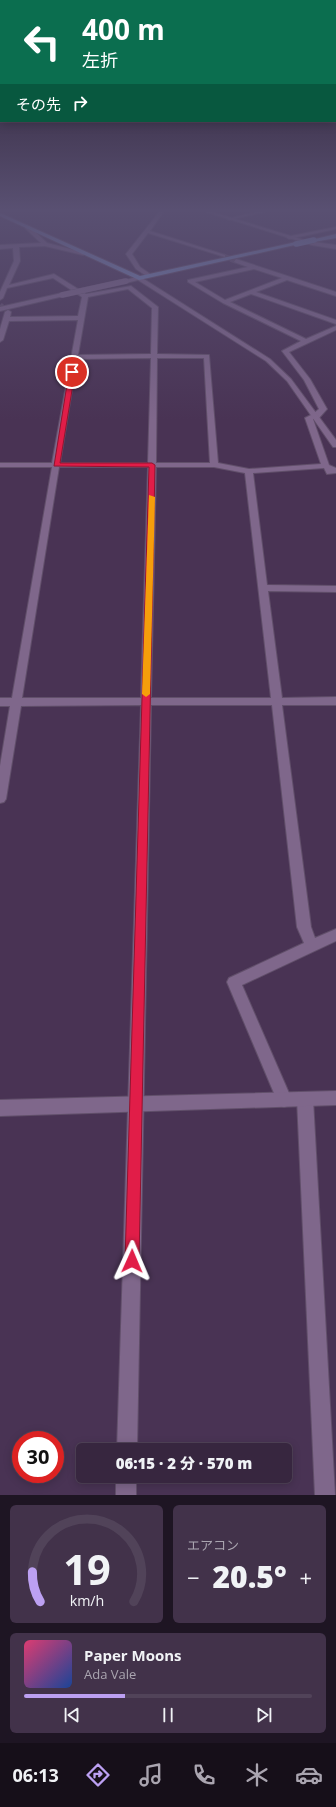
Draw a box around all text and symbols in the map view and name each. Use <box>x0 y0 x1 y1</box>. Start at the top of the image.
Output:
text: 400 m <box>82 10 165 48</box>
icon: left <box>16 16 68 68</box>
text: 左折 <box>82 48 118 72</box>
icon: right <box>69 92 91 114</box>
text: その先 <box>16 94 61 114</box>
pin <box>55 355 89 389</box>
icon: arrive <box>61 361 83 383</box>
position arrow <box>111 1240 153 1282</box>
speed limit sign: 30 <box>12 1431 64 1483</box>
text: 06:15 · 2 分 · 570 m <box>116 1453 252 1473</box>
text: エアコン <box>187 1536 239 1554</box>
text: 19 <box>63 1541 110 1597</box>
text: 20.5° <box>212 1556 287 1597</box>
text: − <box>187 1562 200 1592</box>
text: + <box>299 1562 312 1592</box>
text: km/h <box>69 1591 104 1610</box>
text: Paper Moons <box>84 1645 182 1665</box>
text: Ada Vale <box>84 1665 136 1683</box>
icon: previous <box>61 1704 83 1726</box>
icon: pause <box>157 1704 179 1726</box>
icon: next <box>253 1704 275 1726</box>
icon: directions <box>84 1761 112 1789</box>
icon: music <box>137 1761 165 1789</box>
icon: phone <box>190 1761 218 1789</box>
icon: climate <box>243 1761 271 1789</box>
icon: car <box>295 1761 323 1789</box>
text: 06:13 <box>12 1763 59 1787</box>

